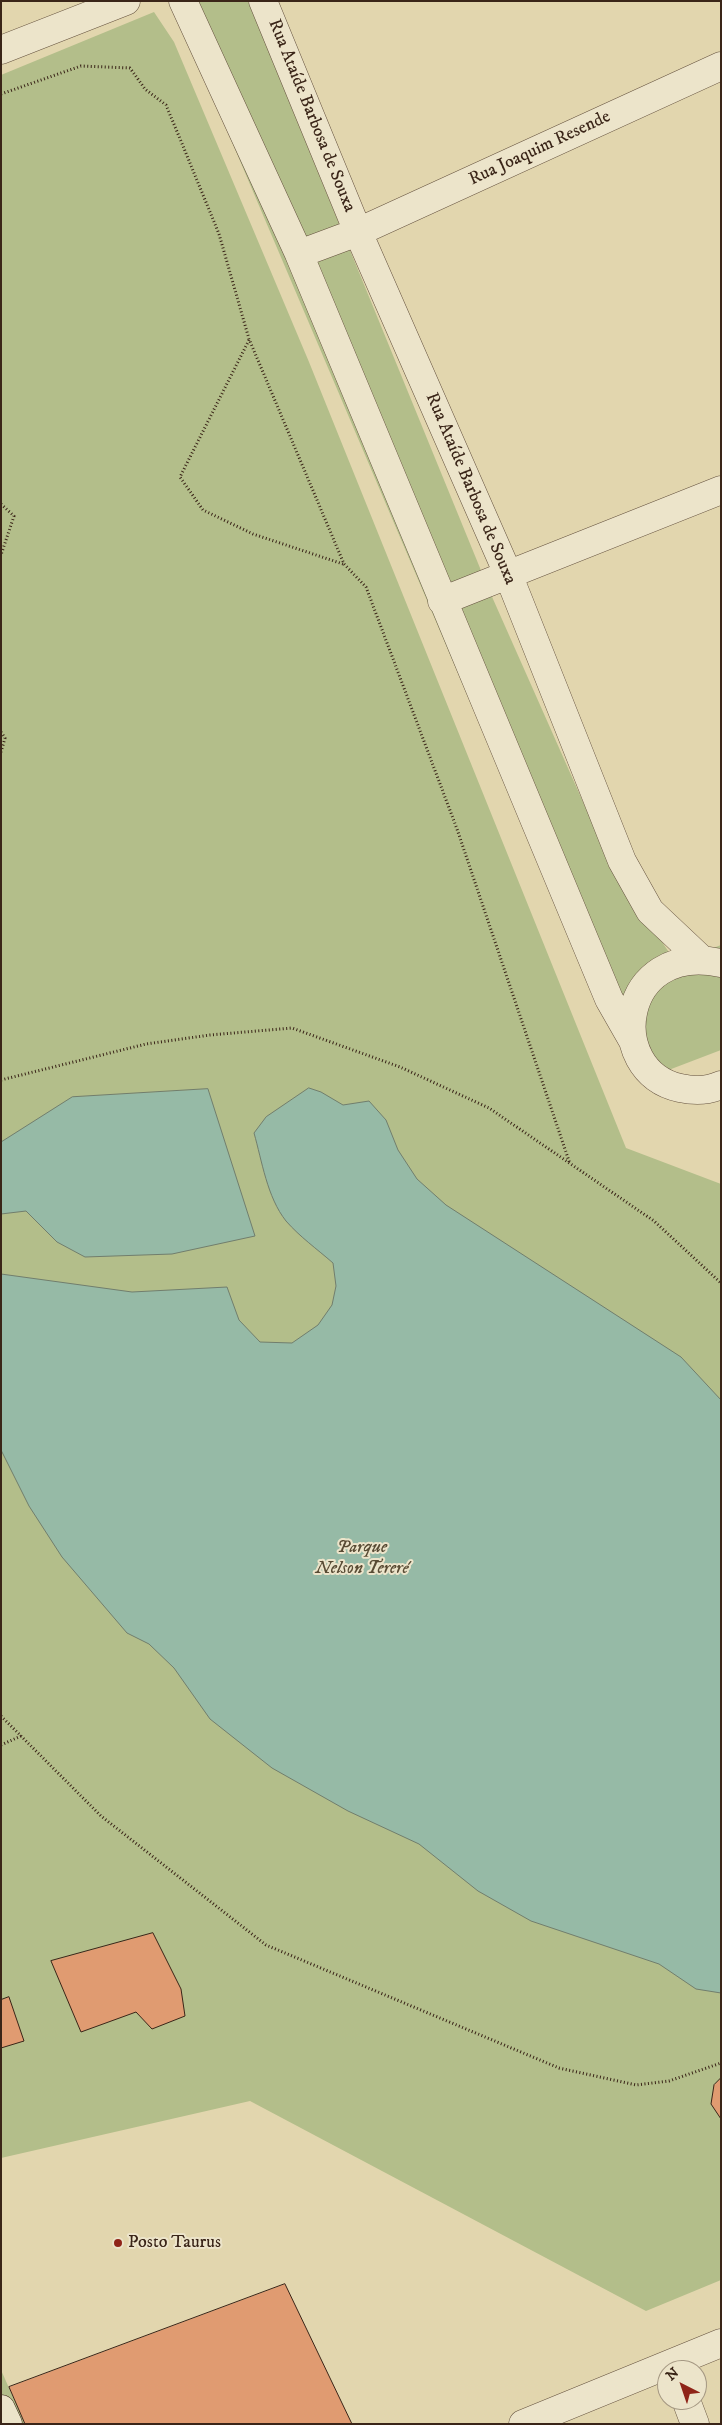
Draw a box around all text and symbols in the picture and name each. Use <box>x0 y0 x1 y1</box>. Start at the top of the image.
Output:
street label: Rua Ataíde Barbosa de Souxa <box>262 16 360 216</box>
street label: Rua Joaquim Resende <box>466 107 614 191</box>
street label: Rua Ataíde Barbosa de Souxa <box>420 390 520 588</box>
park label: Parque Nelson Tereré <box>315 1537 409 1580</box>
place label: Posto Taurus <box>128 2232 221 2254</box>
marker: Posto Taurus <box>112 2237 124 2249</box>
north arrow <box>657 2360 707 2410</box>
text: N <box>663 2364 683 2385</box>

